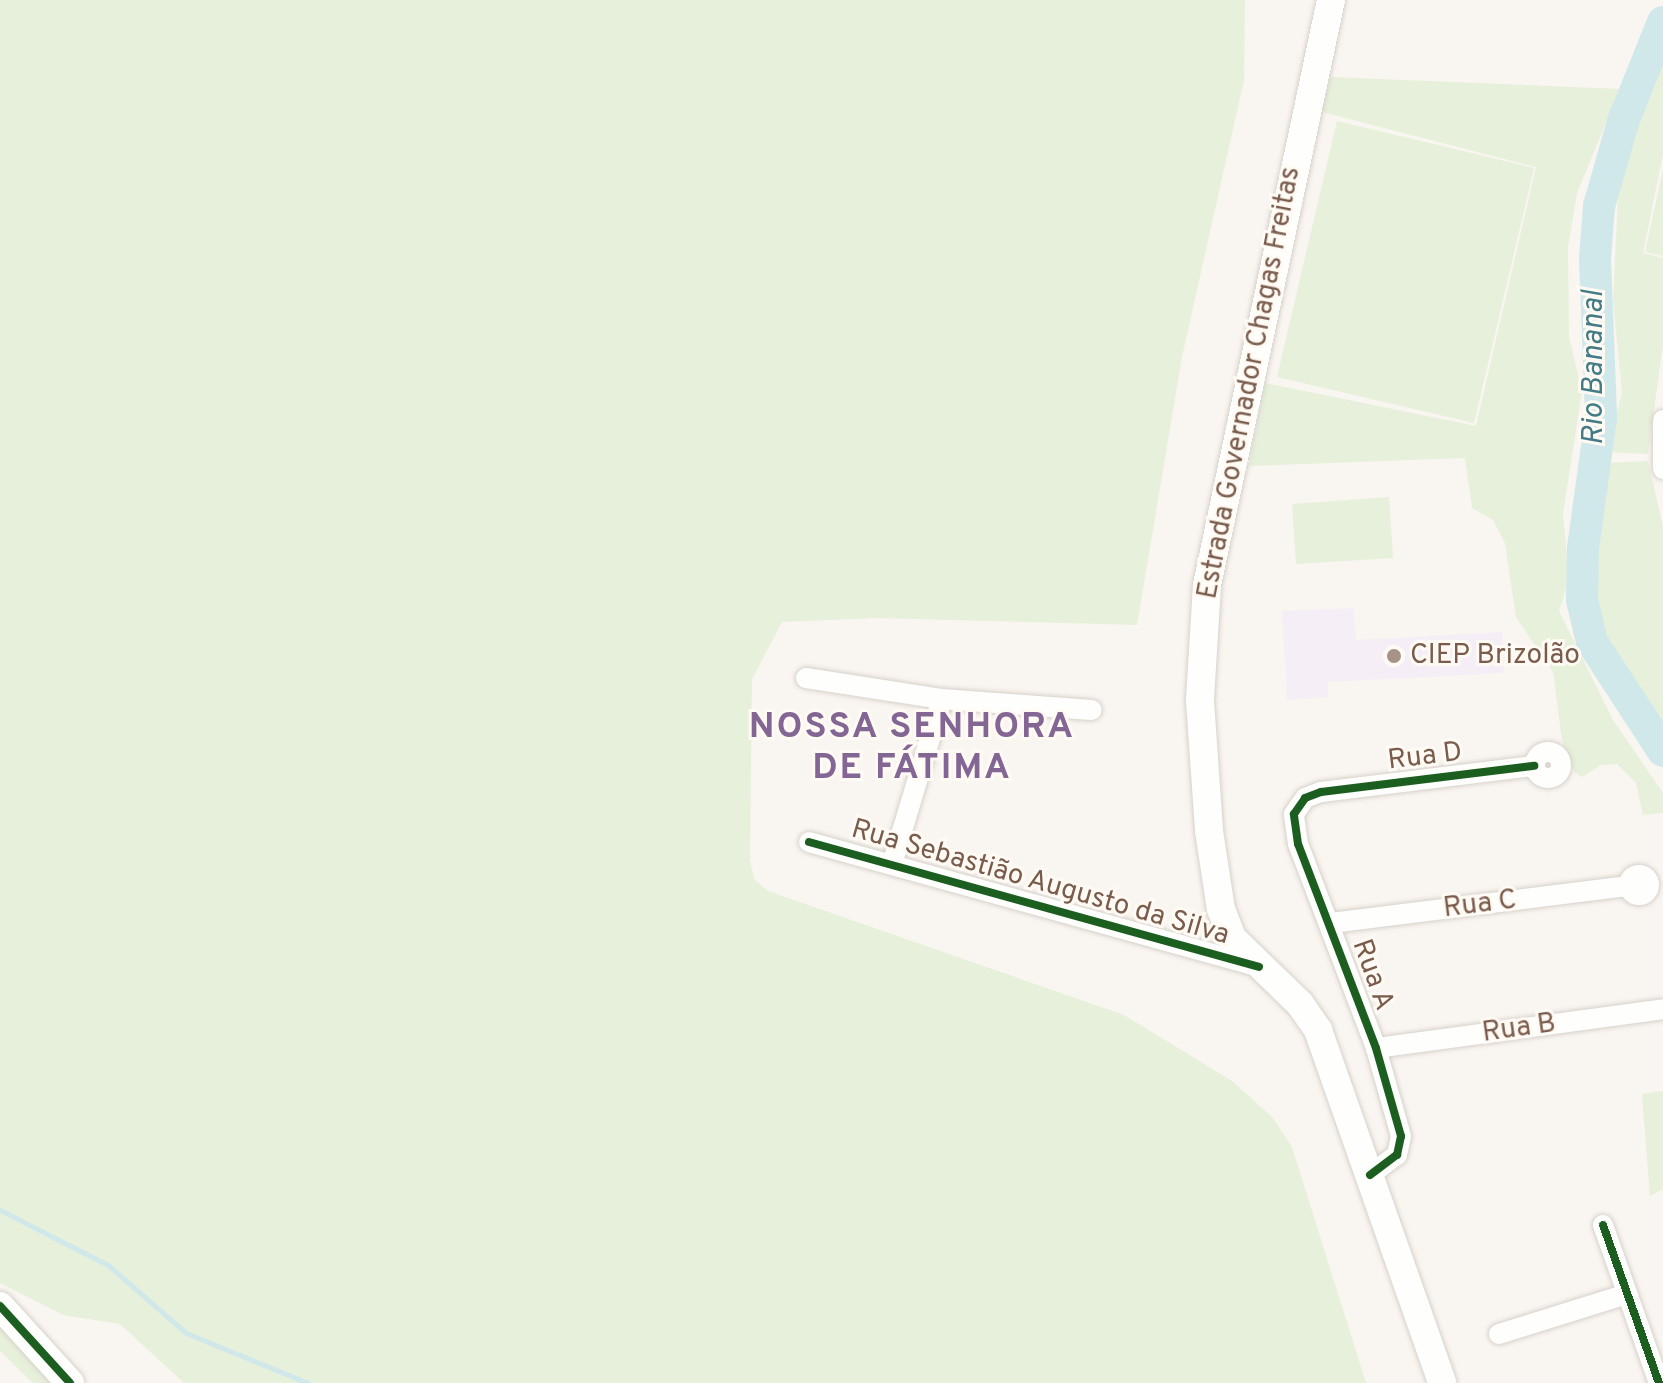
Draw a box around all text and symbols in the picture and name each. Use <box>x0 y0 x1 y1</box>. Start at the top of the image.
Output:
street label: Estrada Governador Chagas Freitas <box>1192 164 1308 602</box>
water label: Rio Bananal <box>1577 290 1613 446</box>
place label: CIEP Brizolão <box>1410 639 1580 673</box>
marker: CIEP Brizolão <box>1385 647 1403 665</box>
district label: NOSSA SENHORA DE FÁTIMA <box>748 706 1076 791</box>
street label: Rua D <box>1386 736 1464 778</box>
street label: Rua Sebastião Augusto da Silva <box>847 813 1233 953</box>
street label: Rua C <box>1441 884 1519 926</box>
street label: Rua A <box>1343 934 1401 1016</box>
street label: Rua B <box>1480 1007 1558 1051</box>

